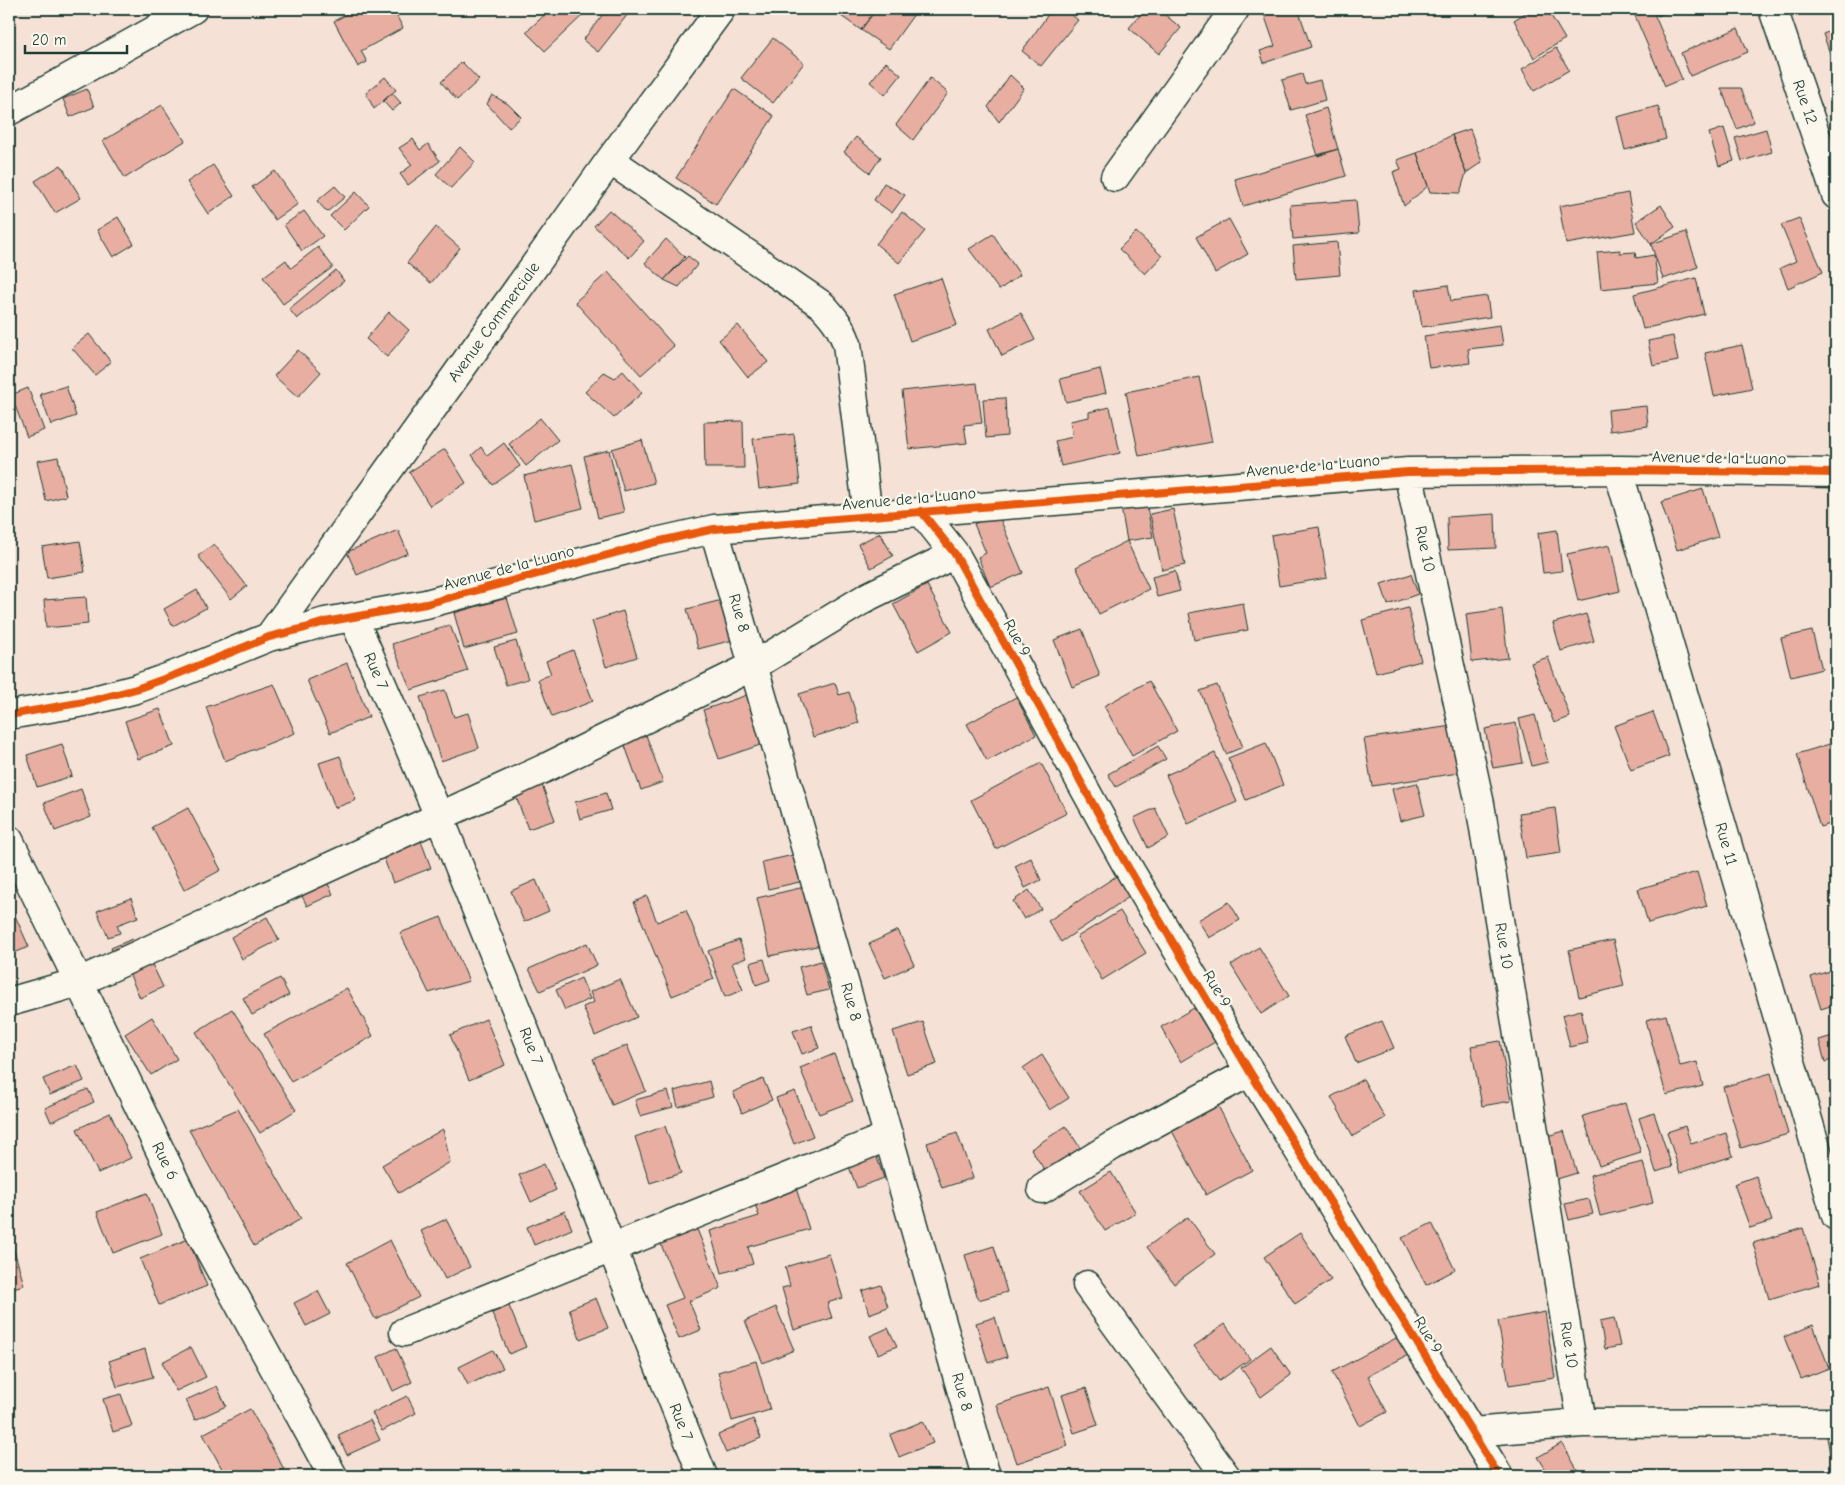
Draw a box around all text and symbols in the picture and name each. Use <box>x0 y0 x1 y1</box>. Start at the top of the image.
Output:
scale bar <box>25 22 128 54</box>
text: 20 m <box>32 31 66 49</box>
street label: Rue 12 <box>1789 77 1821 127</box>
street label: Avenue Commerciale <box>444 259 544 385</box>
street label: Avenue de la Luano <box>1652 448 1786 468</box>
street label: Avenue de la Luano <box>1245 451 1381 481</box>
street label: Avenue de la Luano <box>841 484 977 514</box>
street label: Rue 10 <box>1411 524 1439 574</box>
street label: Avenue de la Luano <box>442 542 576 594</box>
street label: Rue 8 <box>725 592 753 634</box>
street label: Rue 9 <box>1000 616 1034 660</box>
street label: Rue 7 <box>360 650 392 693</box>
street label: Rue 11 <box>1711 820 1741 868</box>
street label: Rue 10 <box>1491 921 1517 971</box>
street label: Rue 9 <box>1199 967 1235 1011</box>
street label: Rue 8 <box>837 981 865 1023</box>
street label: Rue 7 <box>515 1025 547 1068</box>
street label: Rue 6 <box>148 1139 182 1183</box>
street label: Rue 9 <box>1410 1313 1446 1357</box>
street label: Rue 10 <box>1556 1320 1582 1370</box>
street label: Rue 8 <box>948 1371 976 1413</box>
street label: Rue 7 <box>665 1401 697 1444</box>

